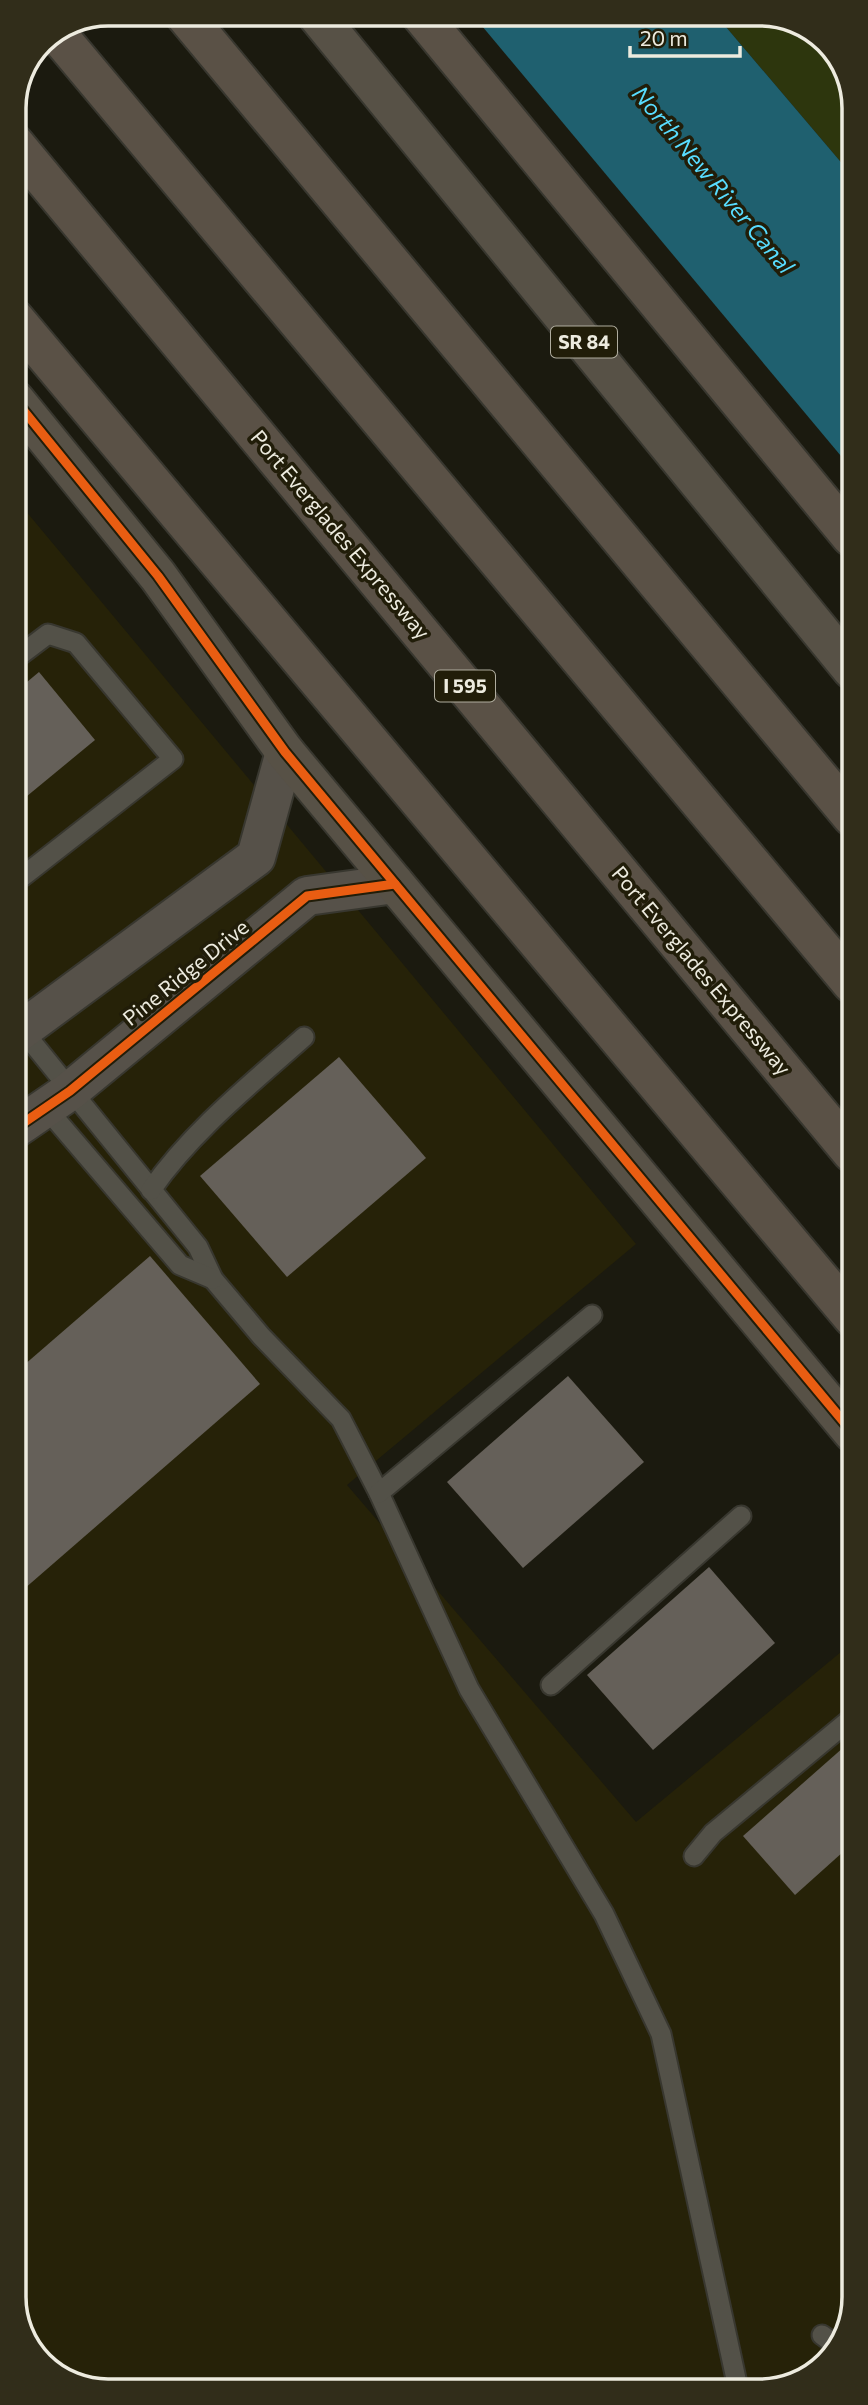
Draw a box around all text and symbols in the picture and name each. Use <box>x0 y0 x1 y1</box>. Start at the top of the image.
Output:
scale bar <box>630 14 740 58</box>
text: 20 m <box>640 25 688 50</box>
water label: North New River Canal <box>627 80 801 280</box>
road number: SR 84 <box>551 326 617 358</box>
street label: Port Everglades Expressway <box>246 424 436 644</box>
road number: I 595 <box>435 670 495 702</box>
street label: Port Everglades Expressway <box>607 860 797 1080</box>
street label: Pine Ridge Drive <box>117 914 253 1030</box>

